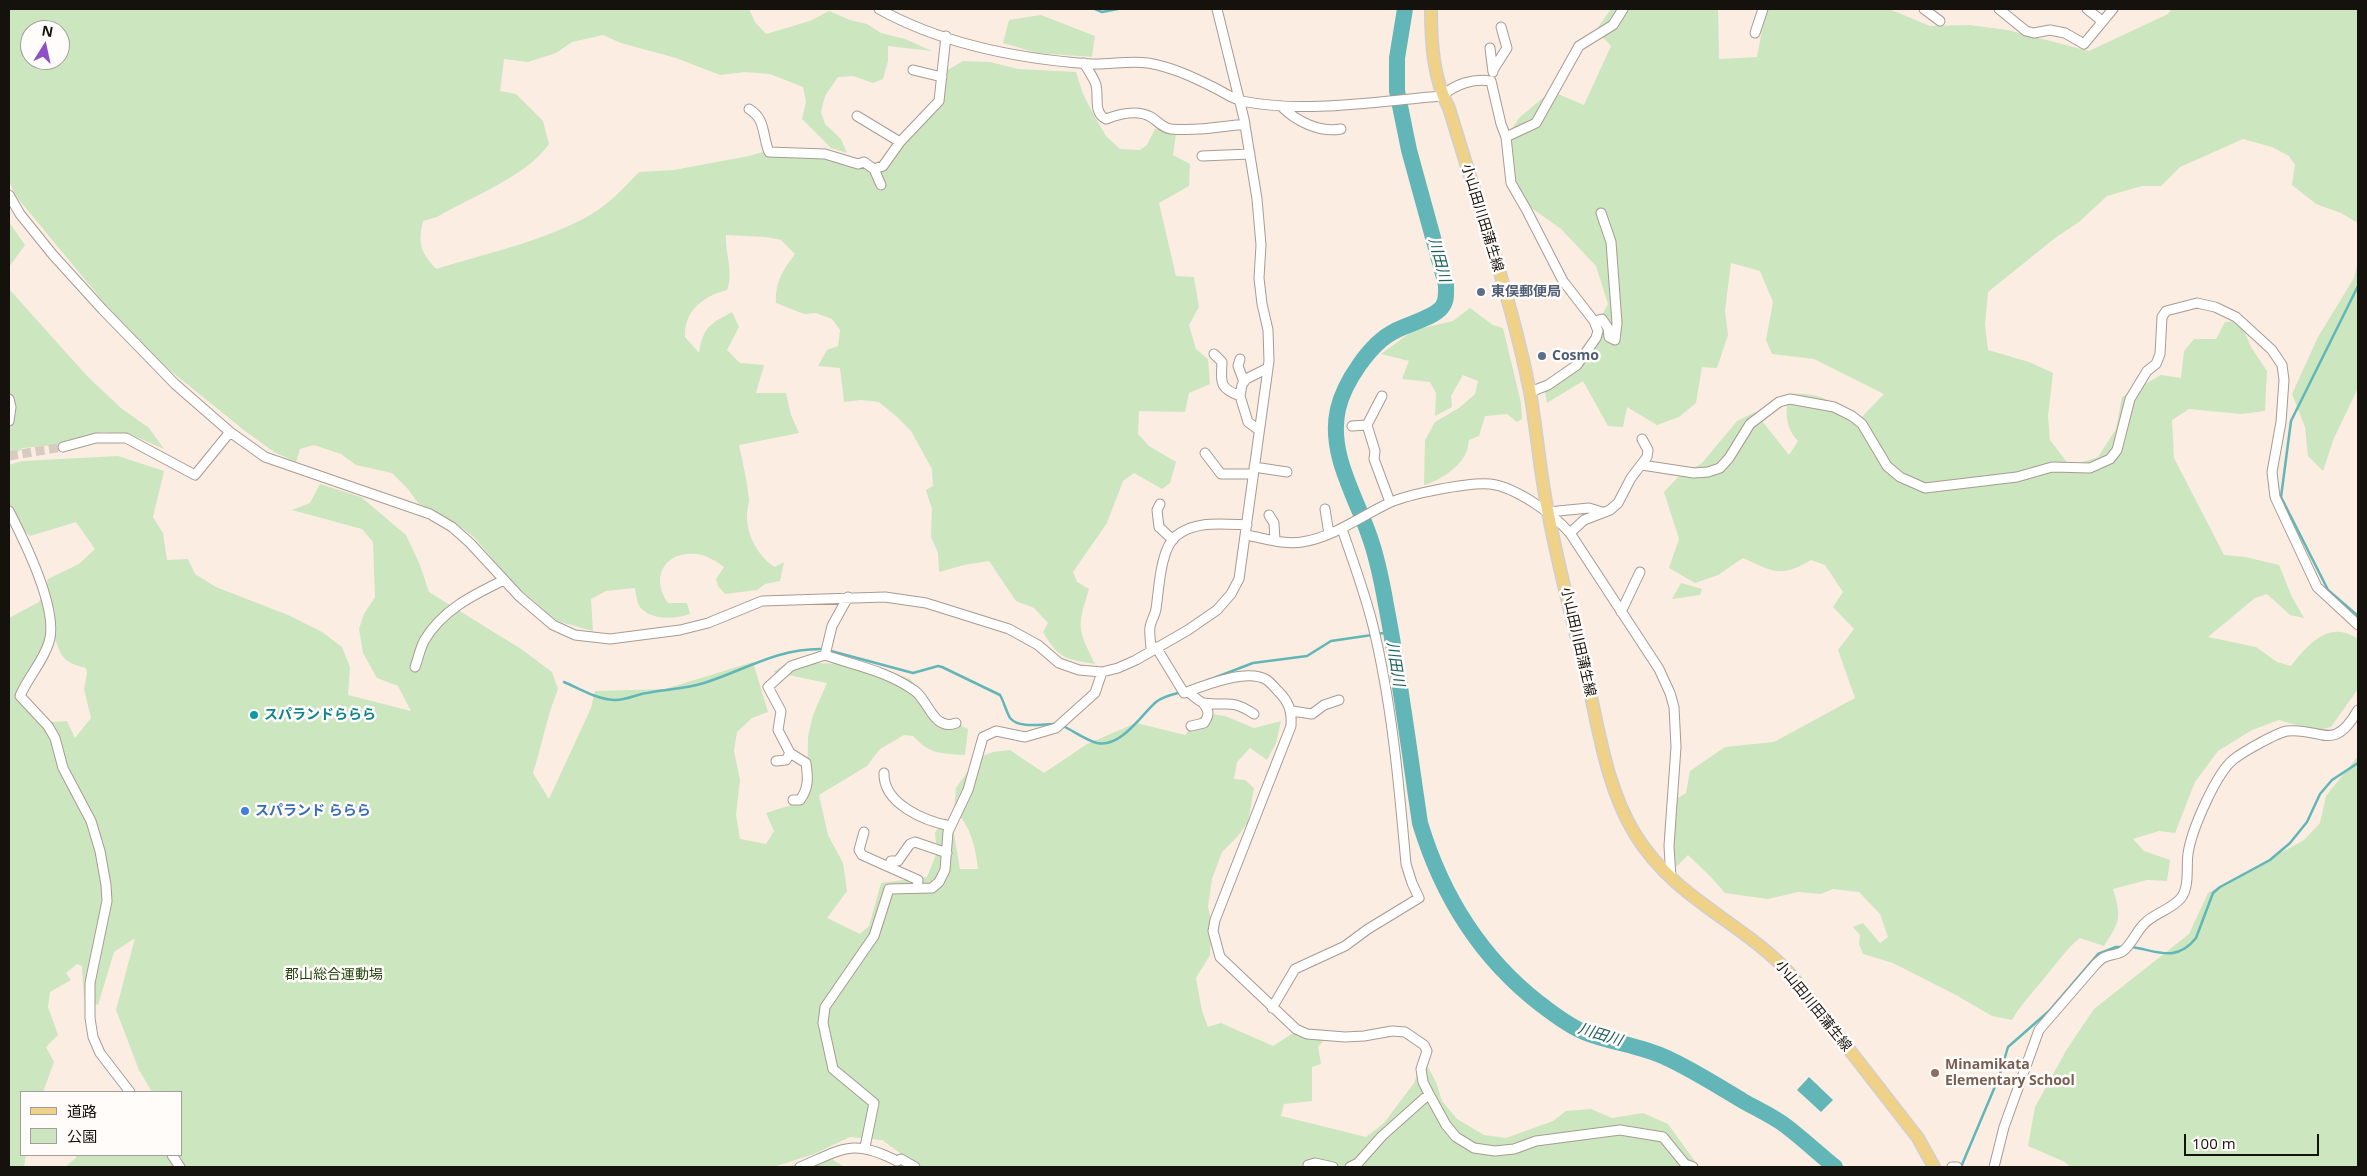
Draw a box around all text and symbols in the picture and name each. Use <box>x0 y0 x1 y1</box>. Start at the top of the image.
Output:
north arrow <box>20 20 70 70</box>
text: N <box>40 20 55 41</box>
street label: 小山田川田蒲生線 <box>1458 162 1506 274</box>
water label: 川田川 <box>1424 236 1454 284</box>
place label: 東俣郵便局 <box>1491 284 1561 300</box>
marker: 東俣郵便局 <box>1475 286 1487 298</box>
place label: Cosmo <box>1552 348 1599 364</box>
marker: Cosmo <box>1536 350 1548 362</box>
street label: 小山田川田蒲生線 <box>1557 586 1599 698</box>
water label: 川田川 <box>1383 640 1407 688</box>
place label: スパランドららら <box>264 707 376 723</box>
marker: スパランドららら <box>248 709 260 721</box>
place label: スパランド ららら <box>255 803 371 819</box>
marker: スパランド ららら <box>239 805 251 817</box>
street label: 小山田川田蒲生線 <box>1771 957 1855 1055</box>
park label: 郡山総合運動場 <box>285 967 383 983</box>
water label: 川田川 <box>1576 1020 1624 1050</box>
place label: Minamikata Elementary School <box>1945 1057 2075 1090</box>
marker: Minamikata Elementary School <box>1929 1067 1941 1079</box>
legend <box>20 1091 182 1156</box>
text: 道路 <box>67 1101 97 1121</box>
scale bar <box>2187 1124 2322 1156</box>
text: 公園 <box>67 1126 97 1146</box>
text: 100 m <box>2192 1133 2236 1153</box>

